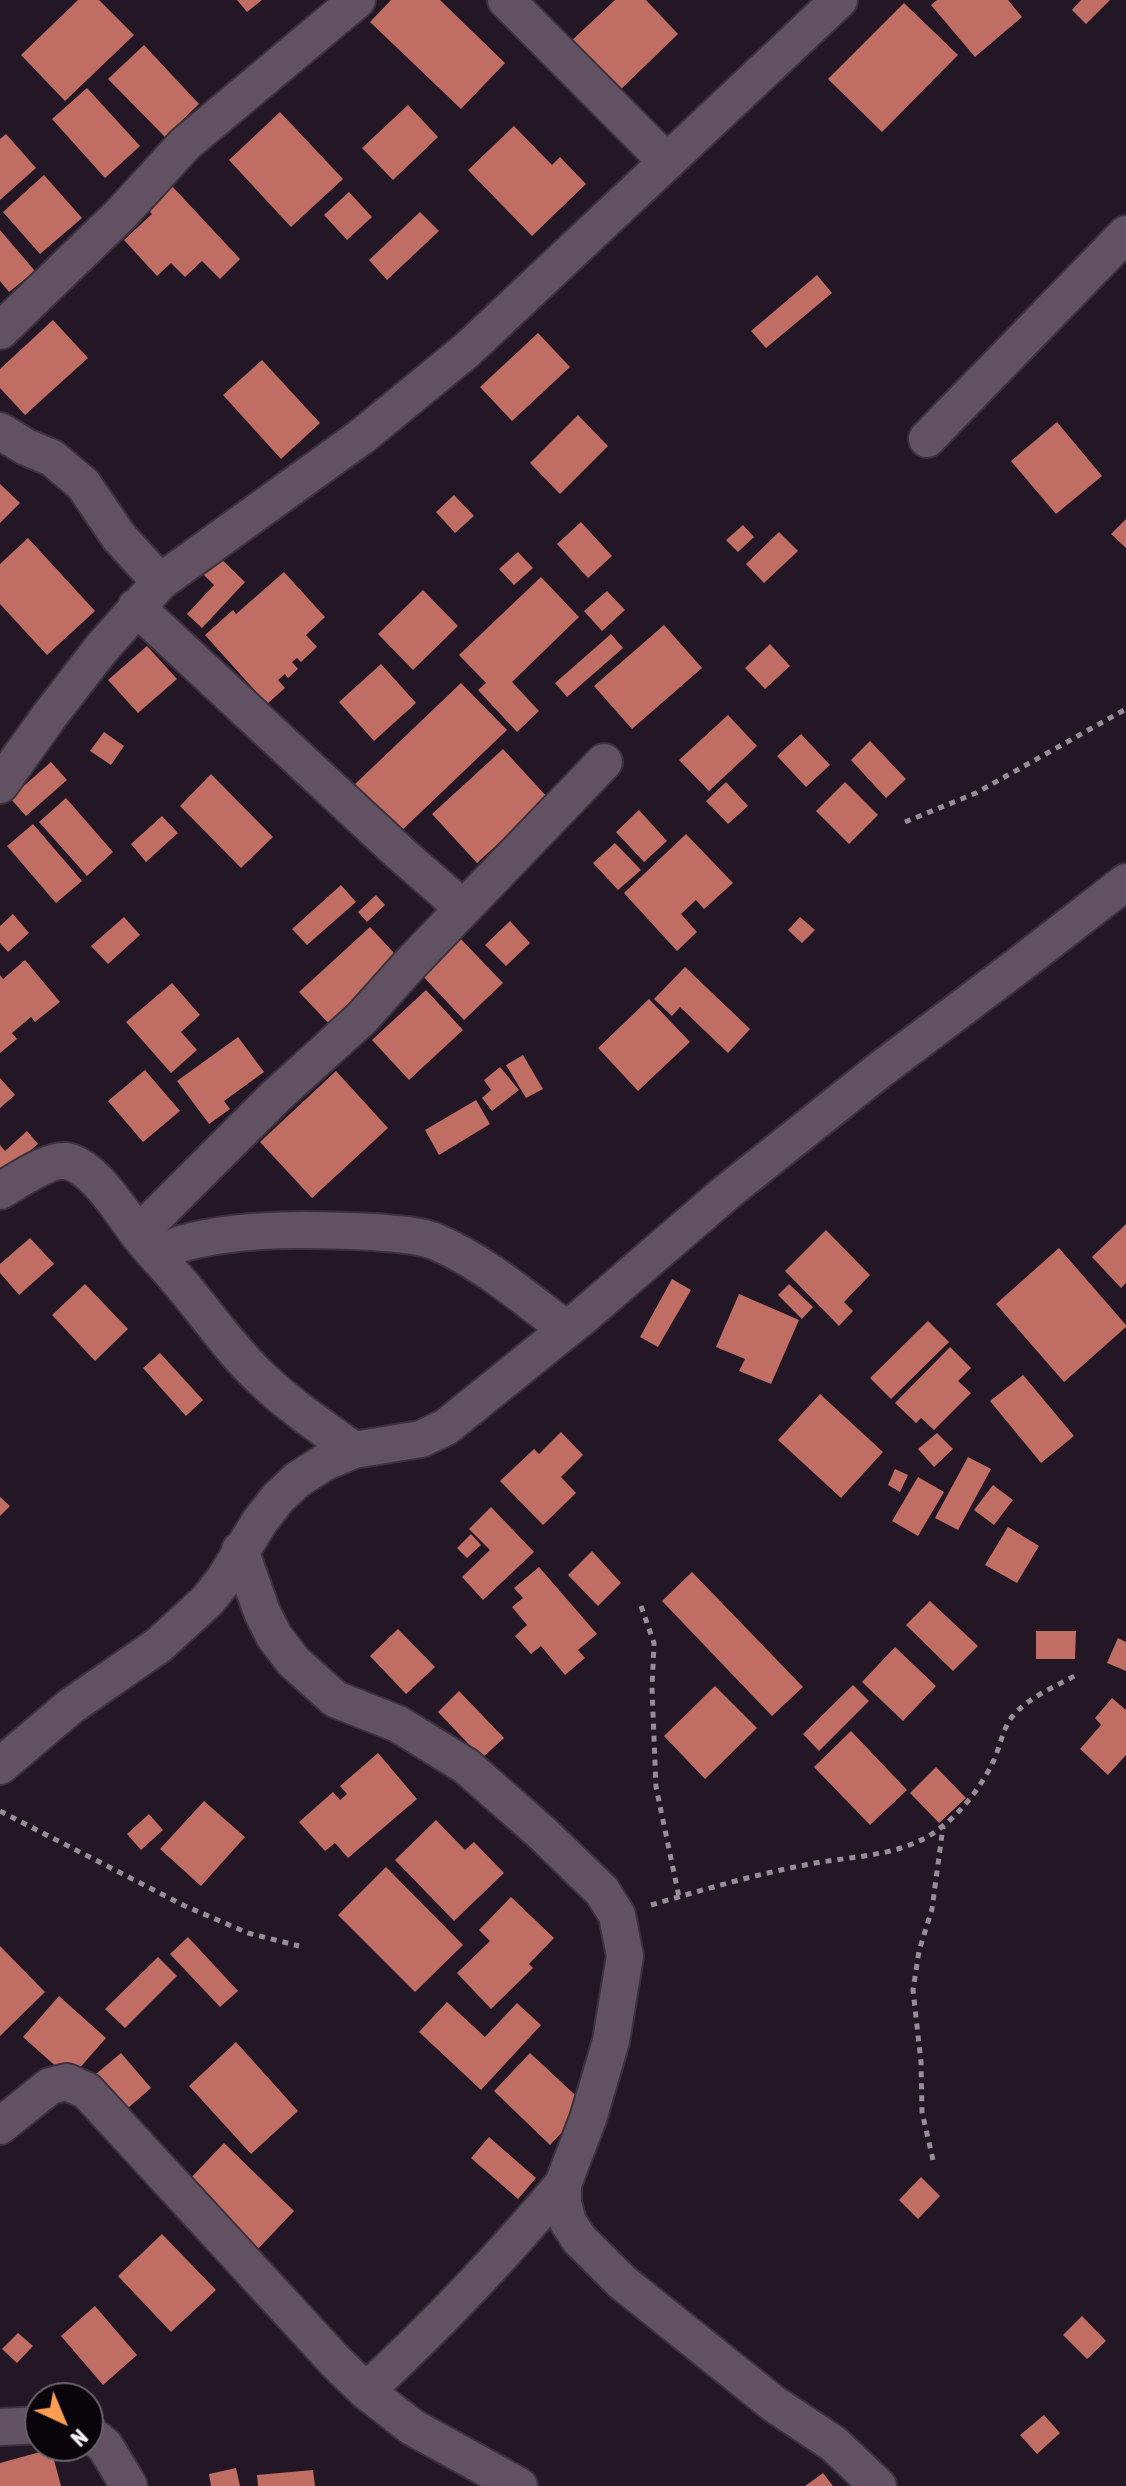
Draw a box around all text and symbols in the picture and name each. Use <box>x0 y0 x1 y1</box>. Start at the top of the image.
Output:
north arrow <box>24 2382 104 2462</box>
text: N <box>66 2424 93 2452</box>

